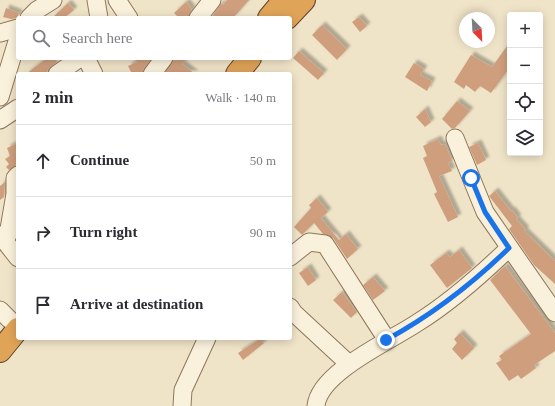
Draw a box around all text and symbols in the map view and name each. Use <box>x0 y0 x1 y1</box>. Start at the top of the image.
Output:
north arrow <box>459 12 495 48</box>
map controls <box>507 12 543 156</box>
button: + <box>507 12 543 48</box>
search box <box>16 16 292 60</box>
icon: search <box>30 27 52 49</box>
text: Search here <box>62 30 132 46</box>
button: − <box>507 48 543 84</box>
button: locate <box>507 84 543 120</box>
text: 2 min <box>32 88 73 107</box>
text: Walk · 140 m <box>205 90 276 105</box>
button: layers <box>507 120 543 156</box>
icon: ahead <box>32 150 54 172</box>
text: Continue <box>70 152 129 168</box>
text: 50 m <box>250 153 276 168</box>
route start <box>462 169 480 187</box>
icon: right <box>32 222 54 244</box>
text: Turn right <box>70 224 137 240</box>
text: 90 m <box>250 225 276 240</box>
icon: arrive <box>32 294 54 316</box>
text: Arrive at destination <box>70 296 203 312</box>
route end <box>377 331 395 349</box>

